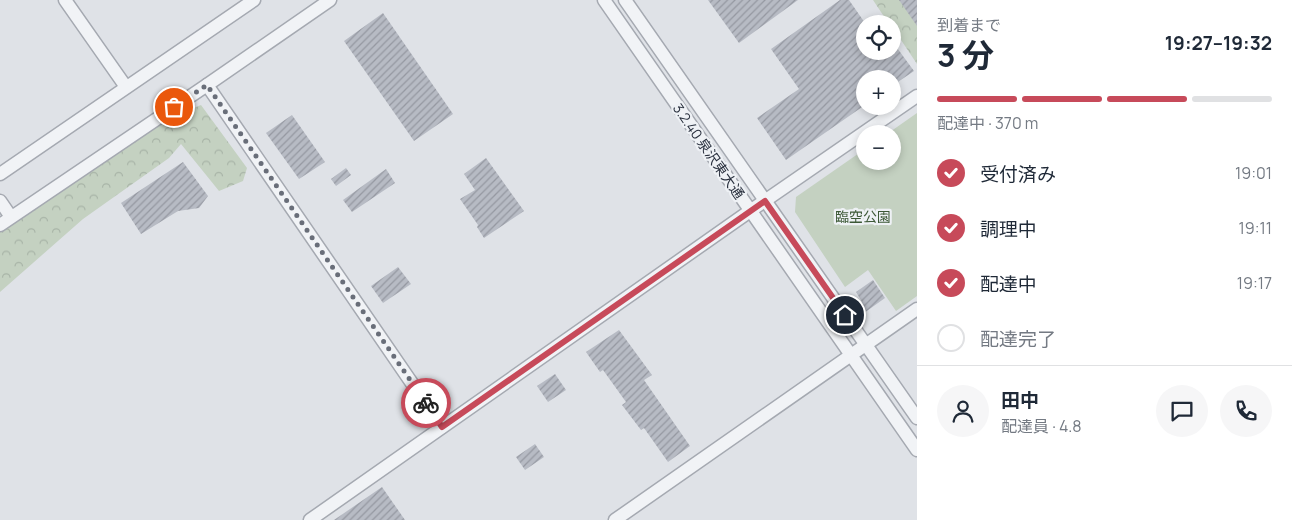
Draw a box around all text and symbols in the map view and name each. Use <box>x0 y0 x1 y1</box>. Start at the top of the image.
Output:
text: 到着まで <box>937 14 1001 36</box>
map controls <box>856 15 901 170</box>
button: locate <box>856 15 901 60</box>
text: 19:27–19:32 <box>1165 30 1272 56</box>
text: 3 分 <box>937 33 994 77</box>
button: + <box>856 70 901 115</box>
pin <box>153 86 195 128</box>
icon: bag <box>160 93 188 121</box>
street label: 3.2.40 泉沢東大通 <box>669 100 749 202</box>
text: 配達中 · 370 m <box>937 112 1038 134</box>
button: − <box>856 125 901 170</box>
icon: check <box>937 159 965 187</box>
text: 受付済み <box>980 161 1056 187</box>
text: 19:01 <box>1235 162 1272 184</box>
park label: 臨空公園 <box>835 207 891 226</box>
icon: check <box>937 214 965 242</box>
text: 調理中 <box>980 216 1037 242</box>
text: 19:11 <box>1239 217 1272 239</box>
icon: check <box>937 269 965 297</box>
text: 配達中 <box>980 271 1037 297</box>
text: 19:17 <box>1237 272 1272 294</box>
pin <box>824 294 866 336</box>
icon: home <box>831 301 859 329</box>
text: 配達完了 <box>980 326 1056 352</box>
courier <box>401 378 451 428</box>
button: person <box>937 385 989 437</box>
button: chat <box>1156 385 1208 437</box>
button: phone <box>1220 385 1272 437</box>
text: 田中 <box>1001 387 1039 413</box>
icon: bike <box>412 389 440 417</box>
text: 配達員 · 4.8 <box>1001 415 1081 437</box>

